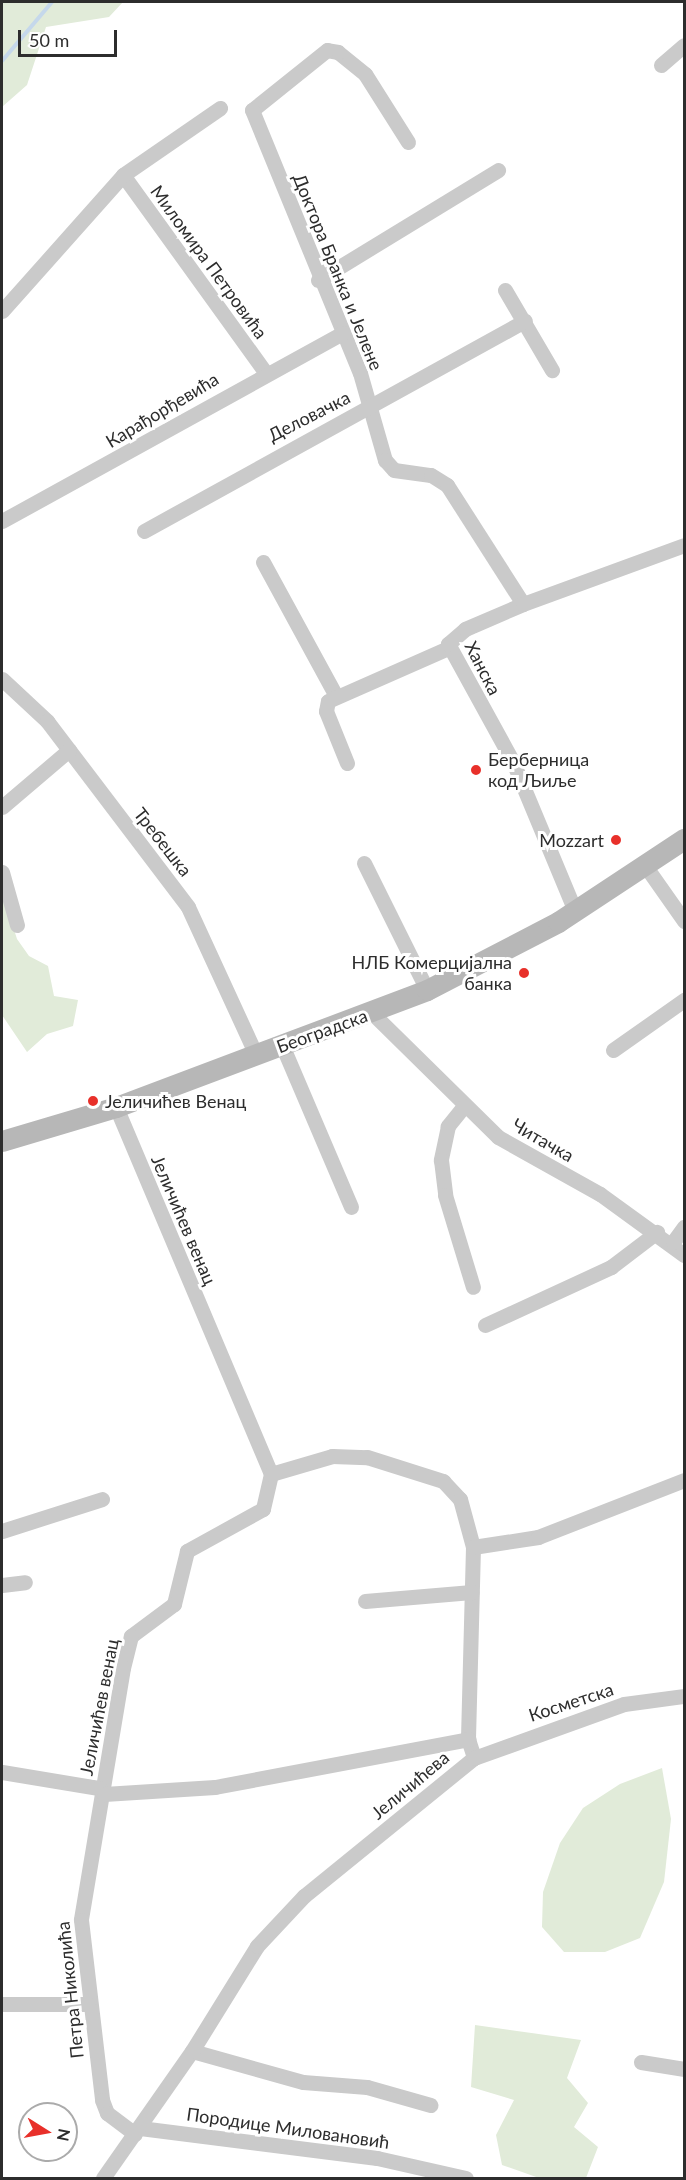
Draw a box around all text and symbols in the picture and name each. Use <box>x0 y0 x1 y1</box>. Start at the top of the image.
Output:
scale bar <box>21 18 120 56</box>
text: 50 m <box>29 29 69 51</box>
street label: Доктора Бранка и Јелене <box>289 171 387 373</box>
street label: Миломира Петровића <box>146 181 272 343</box>
street label: Карађорђевића <box>102 368 222 452</box>
street label: Деловачка <box>264 386 354 446</box>
street label: Ханска <box>460 637 506 699</box>
place label: Берберница код Љиље <box>488 749 589 792</box>
marker: Берберница код Љиље <box>469 763 483 777</box>
street label: Требешка <box>129 803 197 881</box>
place label: Mozzart <box>539 829 604 851</box>
marker: Mozzart <box>609 833 623 847</box>
place label: НЛБ Комерцијална банка <box>351 952 512 994</box>
marker: НЛБ Комерцијална банка <box>517 966 531 980</box>
street label: Београдска <box>274 1005 370 1057</box>
place label: Јеличићев Венац <box>105 1090 246 1112</box>
marker: Јеличићев Венац <box>86 1094 100 1108</box>
street label: Читачка <box>508 1114 578 1166</box>
street label: Јеличићев венац <box>147 1152 221 1288</box>
street label: Јеличићев венац <box>75 1637 123 1777</box>
street label: Косметска <box>526 1678 616 1726</box>
street label: Јеличићева <box>367 1746 453 1824</box>
street label: Петра Николића <box>52 1920 88 2060</box>
north arrow <box>18 2102 78 2162</box>
street label: Породице Миловановић <box>185 2103 391 2153</box>
text: N <box>54 2127 75 2143</box>

